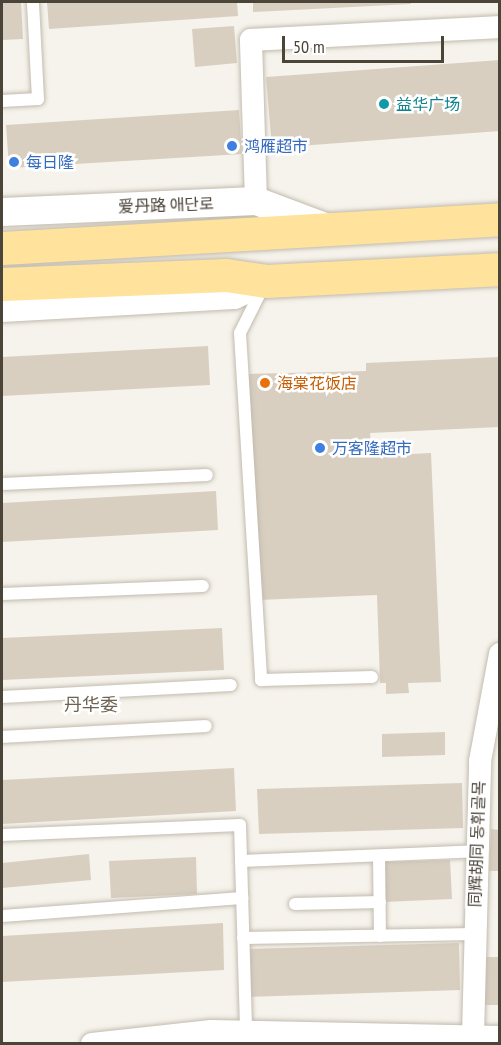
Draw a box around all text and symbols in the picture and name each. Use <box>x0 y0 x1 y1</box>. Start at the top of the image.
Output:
scale bar <box>285 24 447 62</box>
text: 50 m <box>293 35 325 58</box>
place label: 益华广场 <box>396 94 460 114</box>
marker: 益华广场 <box>377 97 391 111</box>
place label: 鸿雁超市 <box>244 136 308 156</box>
marker: 鸿雁超市 <box>225 139 239 153</box>
place label: 每日隆 <box>26 152 74 172</box>
marker: 每日隆 <box>7 155 21 169</box>
street label: 爱丹路 애단로 <box>118 194 214 216</box>
place label: 海棠花饭店 <box>277 373 357 393</box>
marker: 海棠花饭店 <box>258 376 272 390</box>
place label: 万客隆超市 <box>332 438 412 458</box>
marker: 万客隆超市 <box>313 441 327 455</box>
district label: 丹华委 <box>64 694 118 716</box>
street label: 同辉胡同 동휘골목 <box>465 781 489 907</box>

